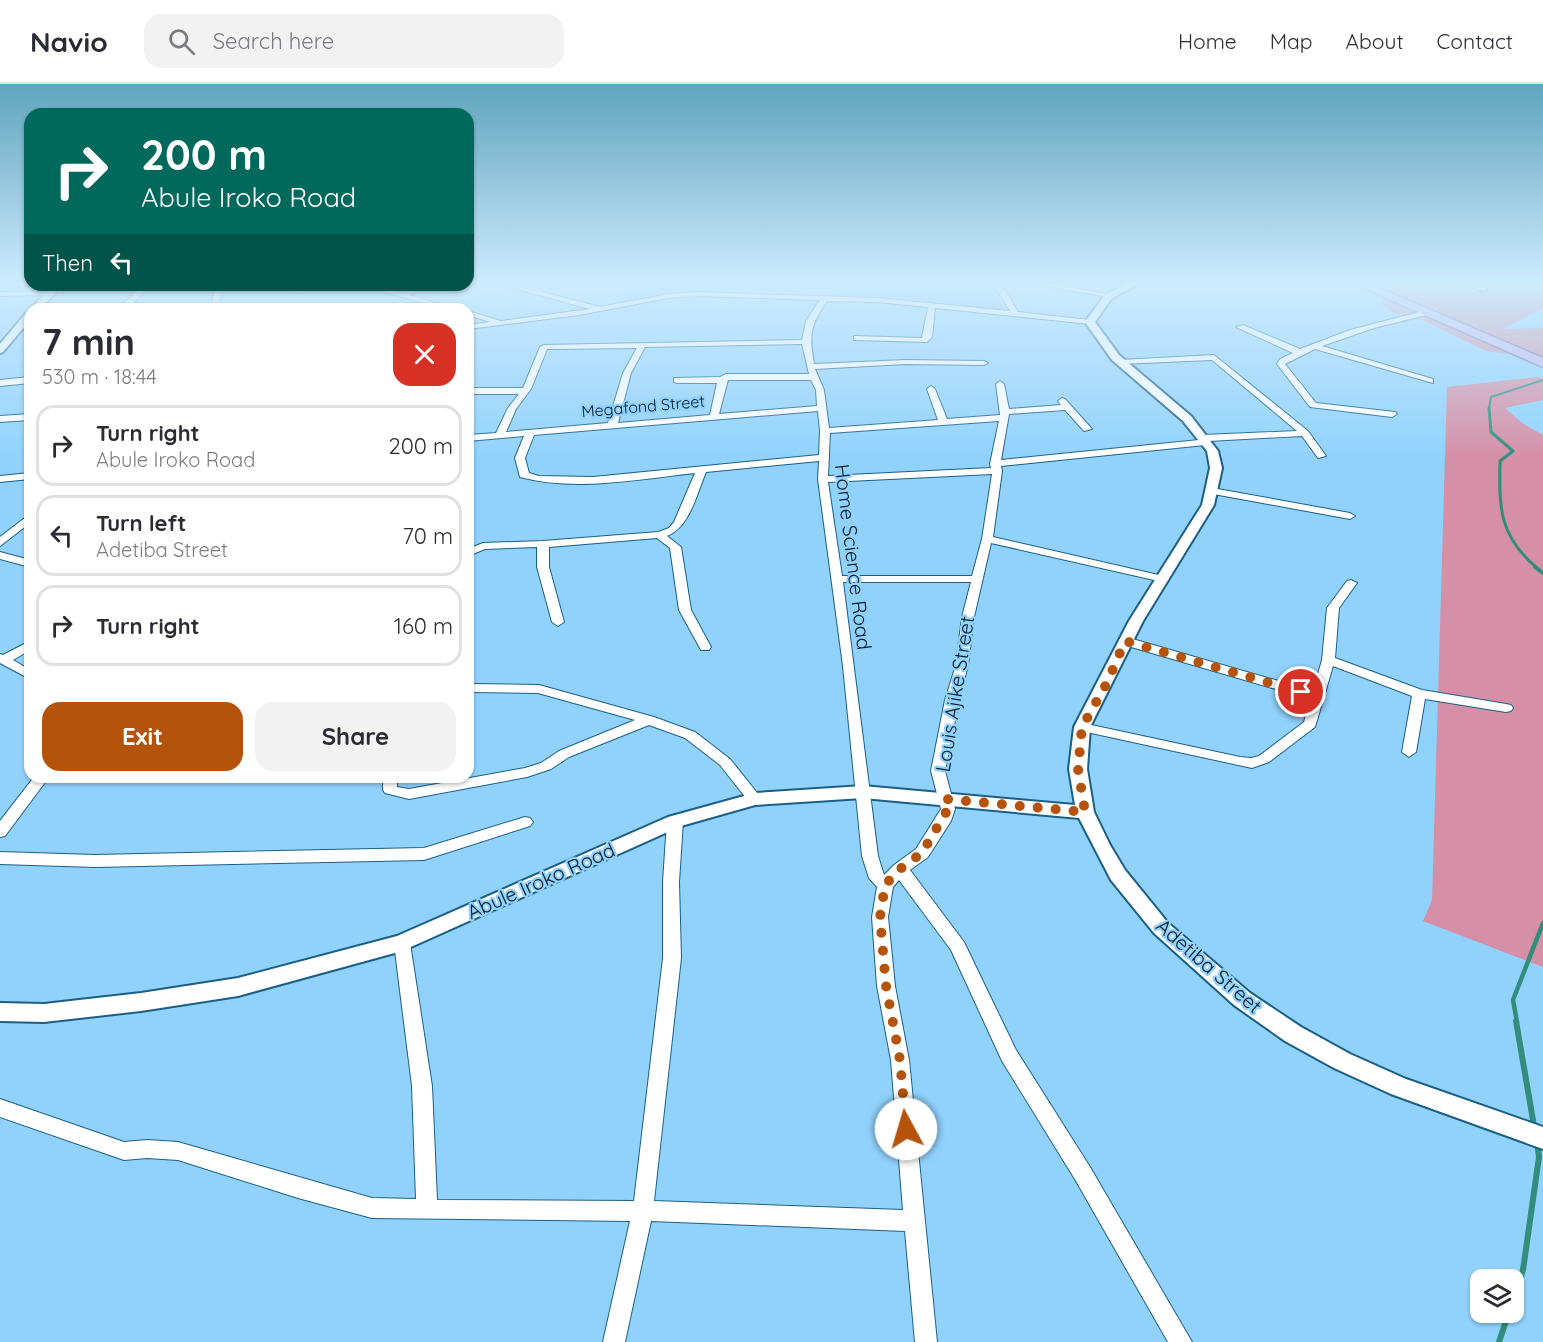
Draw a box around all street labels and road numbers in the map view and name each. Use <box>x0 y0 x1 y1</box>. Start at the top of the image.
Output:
street label: Megafond Street <box>581 391 705 421</box>
street label: Home Science Road <box>830 463 877 651</box>
street label: Louis Ajike Street <box>930 614 979 774</box>
street label: Abule Iroko Road <box>463 837 619 924</box>
street label: Adetiba Street <box>1151 913 1267 1018</box>

